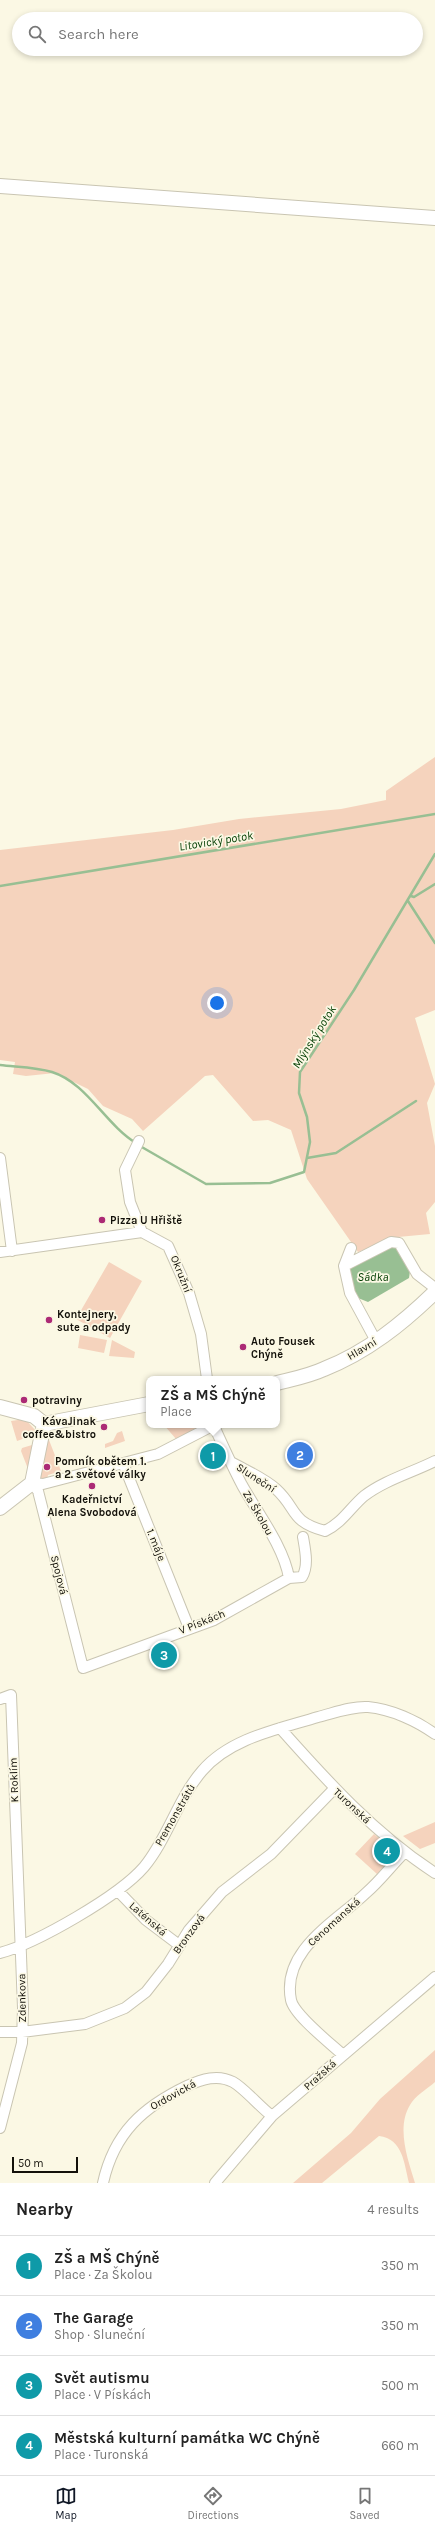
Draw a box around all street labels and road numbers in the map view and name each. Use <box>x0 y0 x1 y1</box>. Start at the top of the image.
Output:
street label: Okružní <box>168 1253 195 1295</box>
street label: Hlavní <box>345 1335 380 1363</box>
street label: Sluneční <box>234 1460 279 1496</box>
street label: Za Školou <box>240 1487 278 1538</box>
street label: 1. máje <box>144 1527 168 1563</box>
street label: Spojová <box>48 1554 70 1596</box>
street label: V Pískách <box>177 1607 227 1637</box>
street label: K Roklím <box>7 1757 21 1803</box>
street label: Premonstrátů <box>152 1782 198 1848</box>
street label: Turonská <box>331 1786 373 1826</box>
street label: Cenomanská <box>305 1895 363 1949</box>
street label: Laténská <box>127 1899 169 1939</box>
street label: Bronzová <box>170 1911 208 1957</box>
street label: Zdenkova <box>15 1973 29 2023</box>
street label: Pražská <box>301 2057 339 2093</box>
street label: Ordovická <box>148 2077 198 2113</box>

